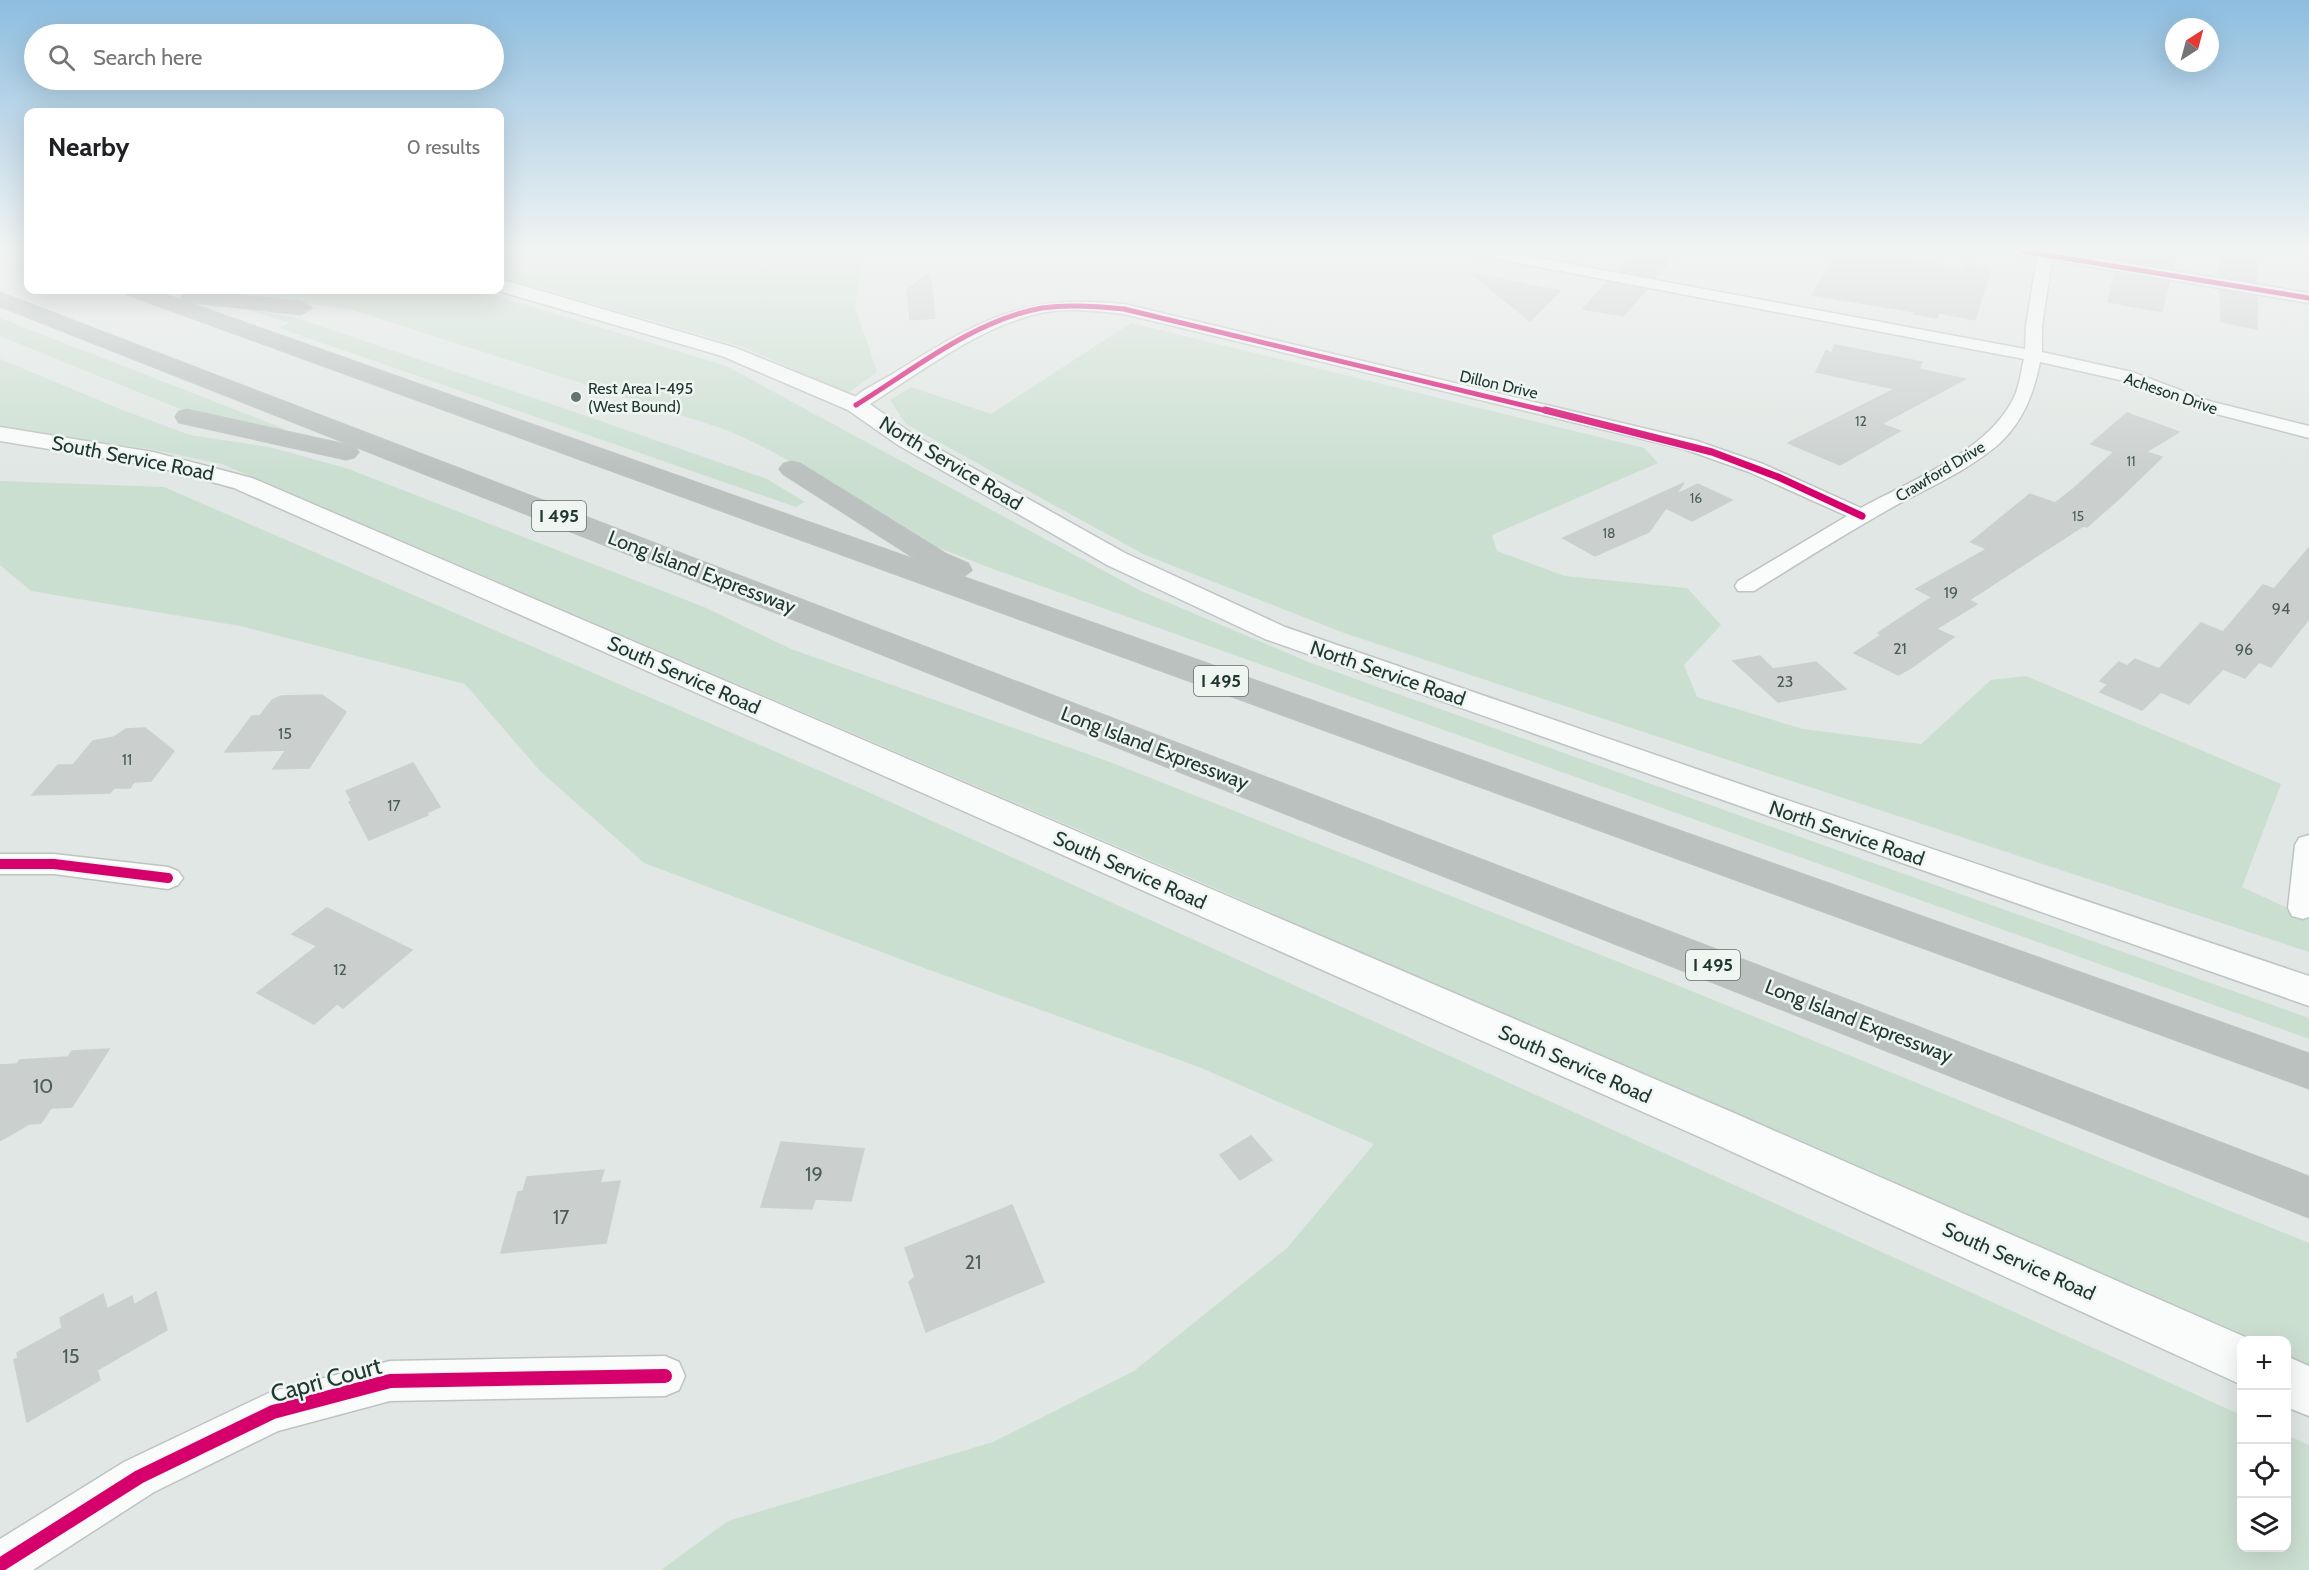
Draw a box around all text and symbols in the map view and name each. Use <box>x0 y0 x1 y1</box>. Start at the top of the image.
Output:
north arrow <box>2165 18 2219 72</box>
search box <box>24 24 504 90</box>
icon: search <box>45 41 78 74</box>
text: Search here <box>93 44 202 71</box>
text: Nearby <box>48 131 129 163</box>
text: 0 results <box>407 135 480 159</box>
street label: Dillon Drive <box>1458 366 1540 403</box>
street label: Acheson Drive <box>2122 369 2220 418</box>
place label: Rest Area I-495 (West Bound) <box>588 379 693 416</box>
marker: Rest Area I-495 (West Bound) <box>569 390 583 404</box>
street label: North Service Road <box>875 411 1027 515</box>
house number: 12 <box>1855 412 1867 430</box>
street label: South Service Road <box>50 431 216 485</box>
street label: Crawford Drive <box>1892 437 1988 506</box>
house number: 11 <box>2126 452 2136 470</box>
house number: 16 <box>1690 489 1702 507</box>
road number: I 495 <box>532 501 586 531</box>
house number: 15 <box>2072 507 2084 525</box>
house number: 18 <box>1602 524 1616 542</box>
street label: Long Island Expressway <box>605 525 799 619</box>
house number: 19 <box>1944 583 1958 602</box>
house number: 94 <box>2272 599 2290 618</box>
street label: South Service Road <box>604 631 764 719</box>
street label: North Service Road <box>1307 635 1469 711</box>
house number: 21 <box>1893 639 1907 658</box>
house number: 96 <box>2235 640 2253 659</box>
road number: I 495 <box>1194 666 1248 696</box>
house number: 23 <box>1776 672 1794 691</box>
street label: Long Island Expressway <box>1058 701 1252 795</box>
house number: 15 <box>278 724 292 743</box>
house number: 11 <box>122 750 132 769</box>
street label: North Service Road <box>1766 795 1928 871</box>
house number: 17 <box>387 796 401 815</box>
street label: South Service Road <box>1050 826 1210 914</box>
road number: I 495 <box>1686 950 1740 980</box>
house number: 12 <box>333 960 347 979</box>
street label: Long Island Expressway <box>1762 974 1956 1068</box>
street label: South Service Road <box>1495 1020 1655 1108</box>
house number: 10 <box>33 1074 53 1098</box>
house number: 19 <box>805 1162 823 1186</box>
house number: 17 <box>553 1205 569 1229</box>
street label: South Service Road <box>1939 1217 2099 1305</box>
house number: 21 <box>965 1250 982 1274</box>
map controls <box>2237 1336 2291 1552</box>
button: + <box>2237 1336 2291 1390</box>
house number: 15 <box>62 1344 80 1368</box>
street label: Capri Court <box>267 1351 385 1408</box>
button: − <box>2237 1390 2291 1444</box>
button: locate <box>2237 1444 2291 1498</box>
button: layers <box>2237 1498 2291 1552</box>

